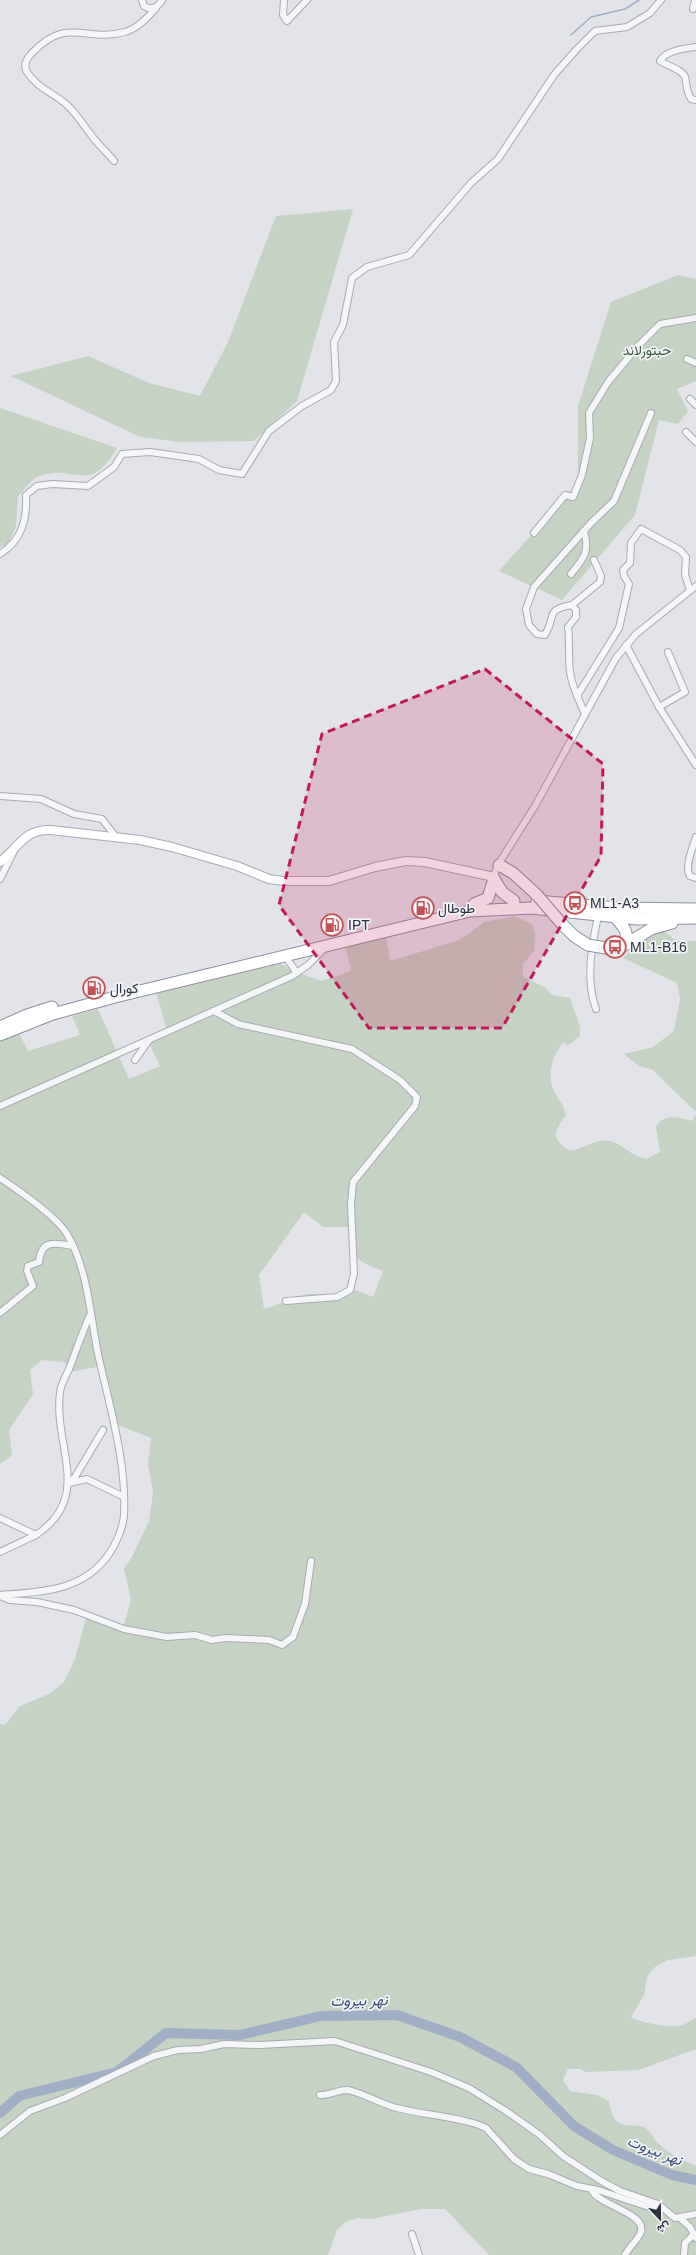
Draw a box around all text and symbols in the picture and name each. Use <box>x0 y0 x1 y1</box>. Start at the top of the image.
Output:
park label: حبتورلاند <box>623 342 671 359</box>
bus stop icon: ML1-A3 <box>562 890 588 916</box>
fuel station icon: طوطال <box>410 895 436 921</box>
place label: ML1-A3 <box>590 895 639 911</box>
place label: طوطال <box>438 900 475 918</box>
fuel station icon: IPT <box>319 912 345 938</box>
place label: IPT <box>348 917 370 933</box>
bus stop icon: ML1-B16 <box>602 934 628 960</box>
place label: ML1-B16 <box>630 939 687 955</box>
fuel station icon: كورال <box>81 975 107 1001</box>
place label: كورال <box>110 980 138 998</box>
water label: نهر بيروت <box>330 1991 389 2010</box>
water label: نهر بيروت <box>625 2132 686 2169</box>
north arrow <box>640 2199 680 2239</box>
text: ش <box>655 2219 672 2236</box>

